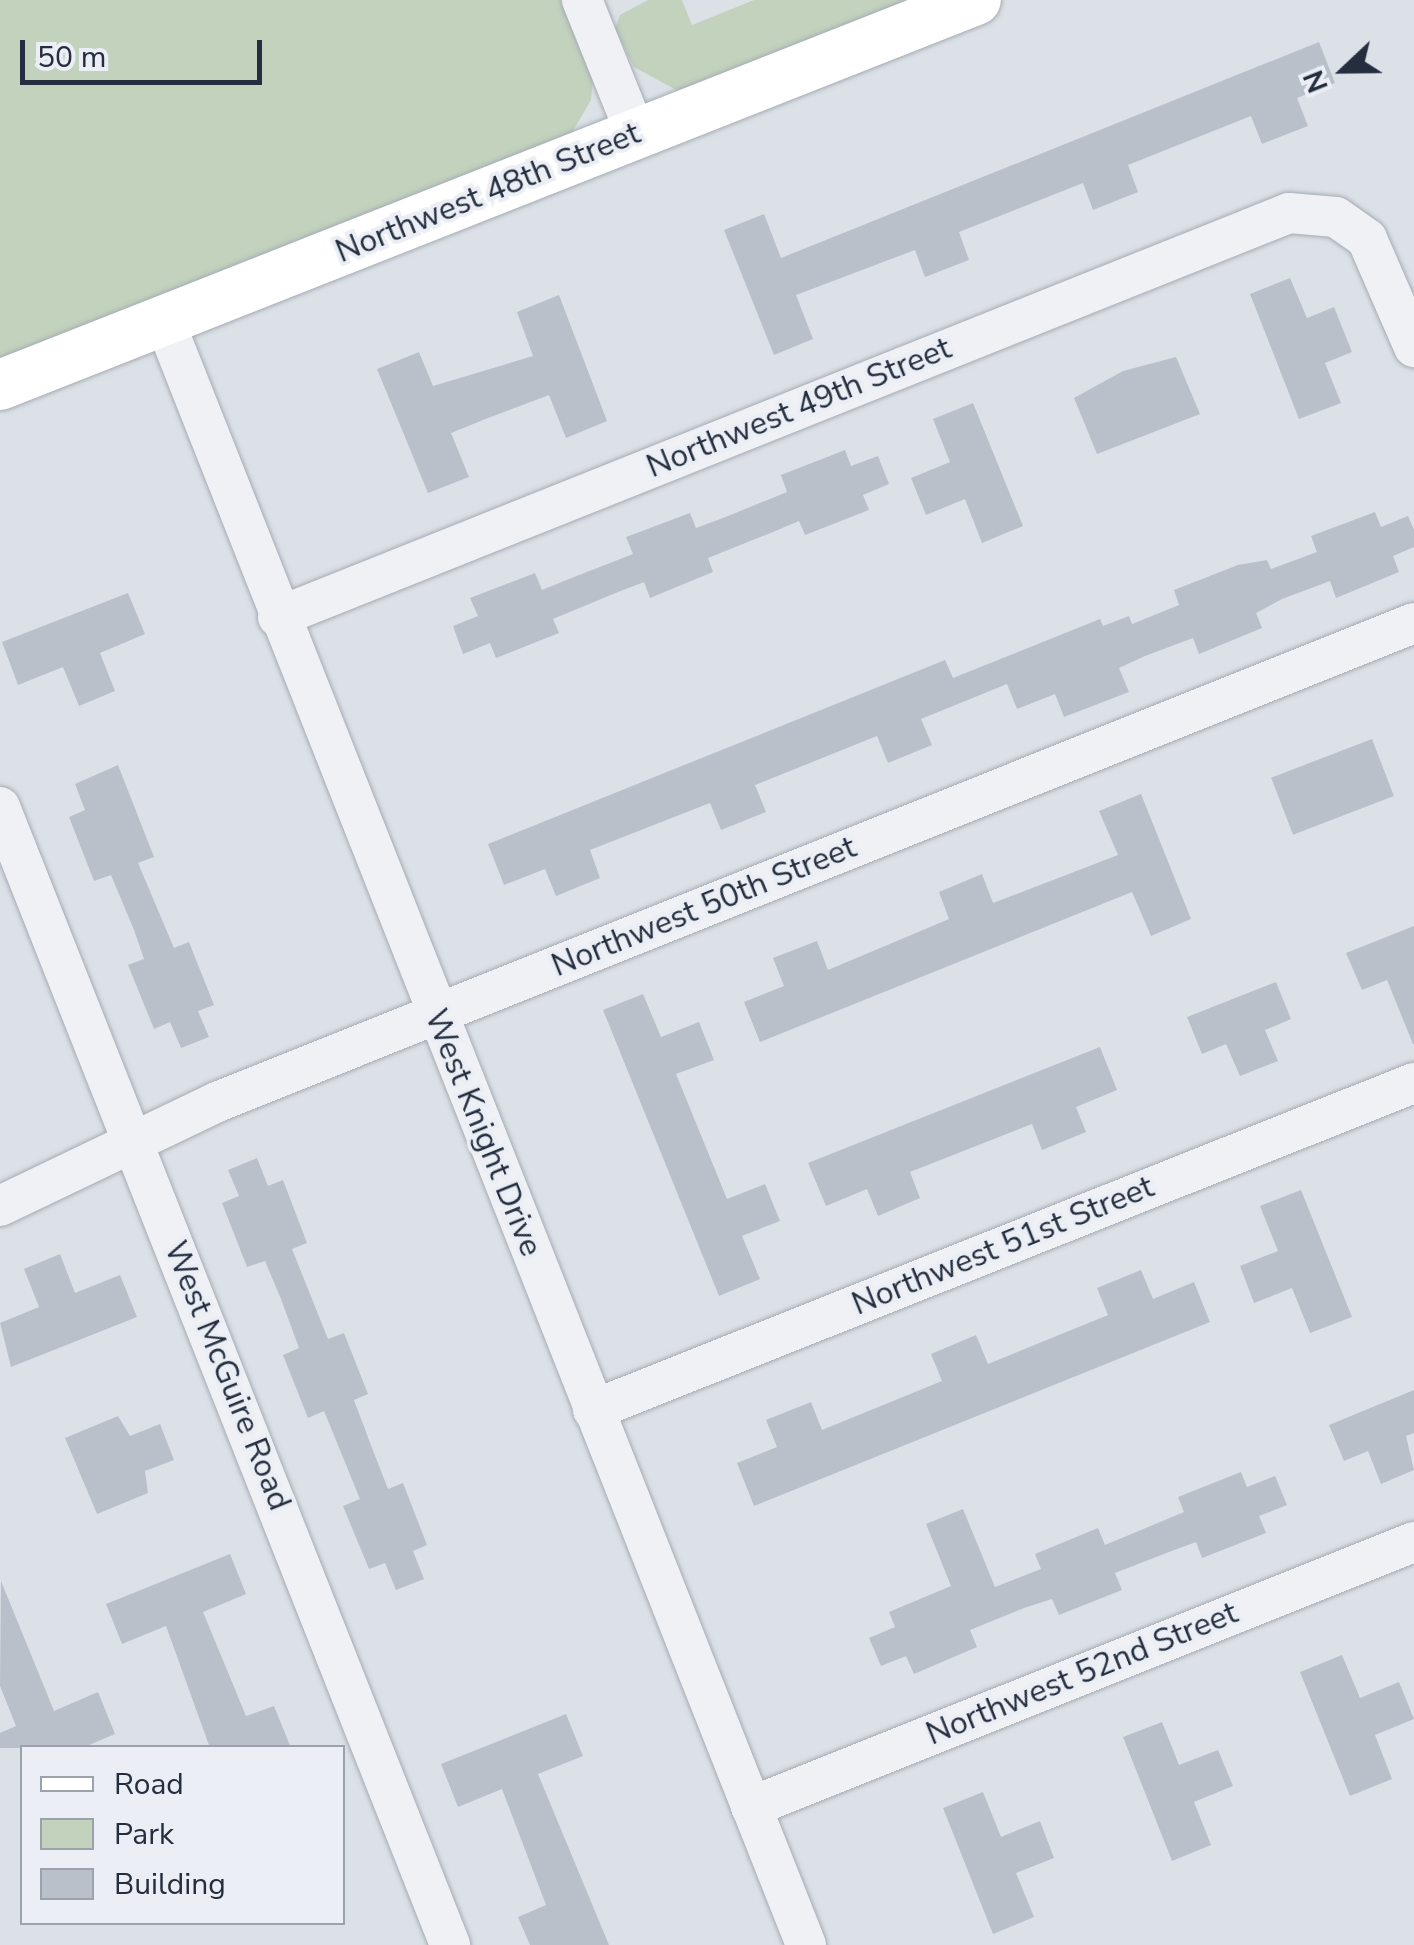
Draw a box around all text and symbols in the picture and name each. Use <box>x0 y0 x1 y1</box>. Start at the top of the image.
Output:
scale bar <box>25 20 268 82</box>
north arrow <box>1294 20 1394 120</box>
text: 50 m <box>37 37 106 78</box>
text: N <box>1295 64 1338 98</box>
street label: Northwest 48th Street <box>330 114 646 272</box>
street label: Northwest 49th Street <box>641 329 957 487</box>
street label: Northwest 50th Street <box>546 828 862 986</box>
street label: West Knight Drive <box>416 1004 550 1262</box>
street label: Northwest 51st Street <box>847 1168 1159 1324</box>
street label: West McGuire Road <box>155 1236 299 1516</box>
street label: Northwest 52nd Street <box>921 1594 1243 1754</box>
legend <box>20 1745 345 1925</box>
text: Road <box>114 1764 184 1805</box>
text: Park <box>114 1814 174 1855</box>
text: Building <box>114 1864 226 1905</box>

